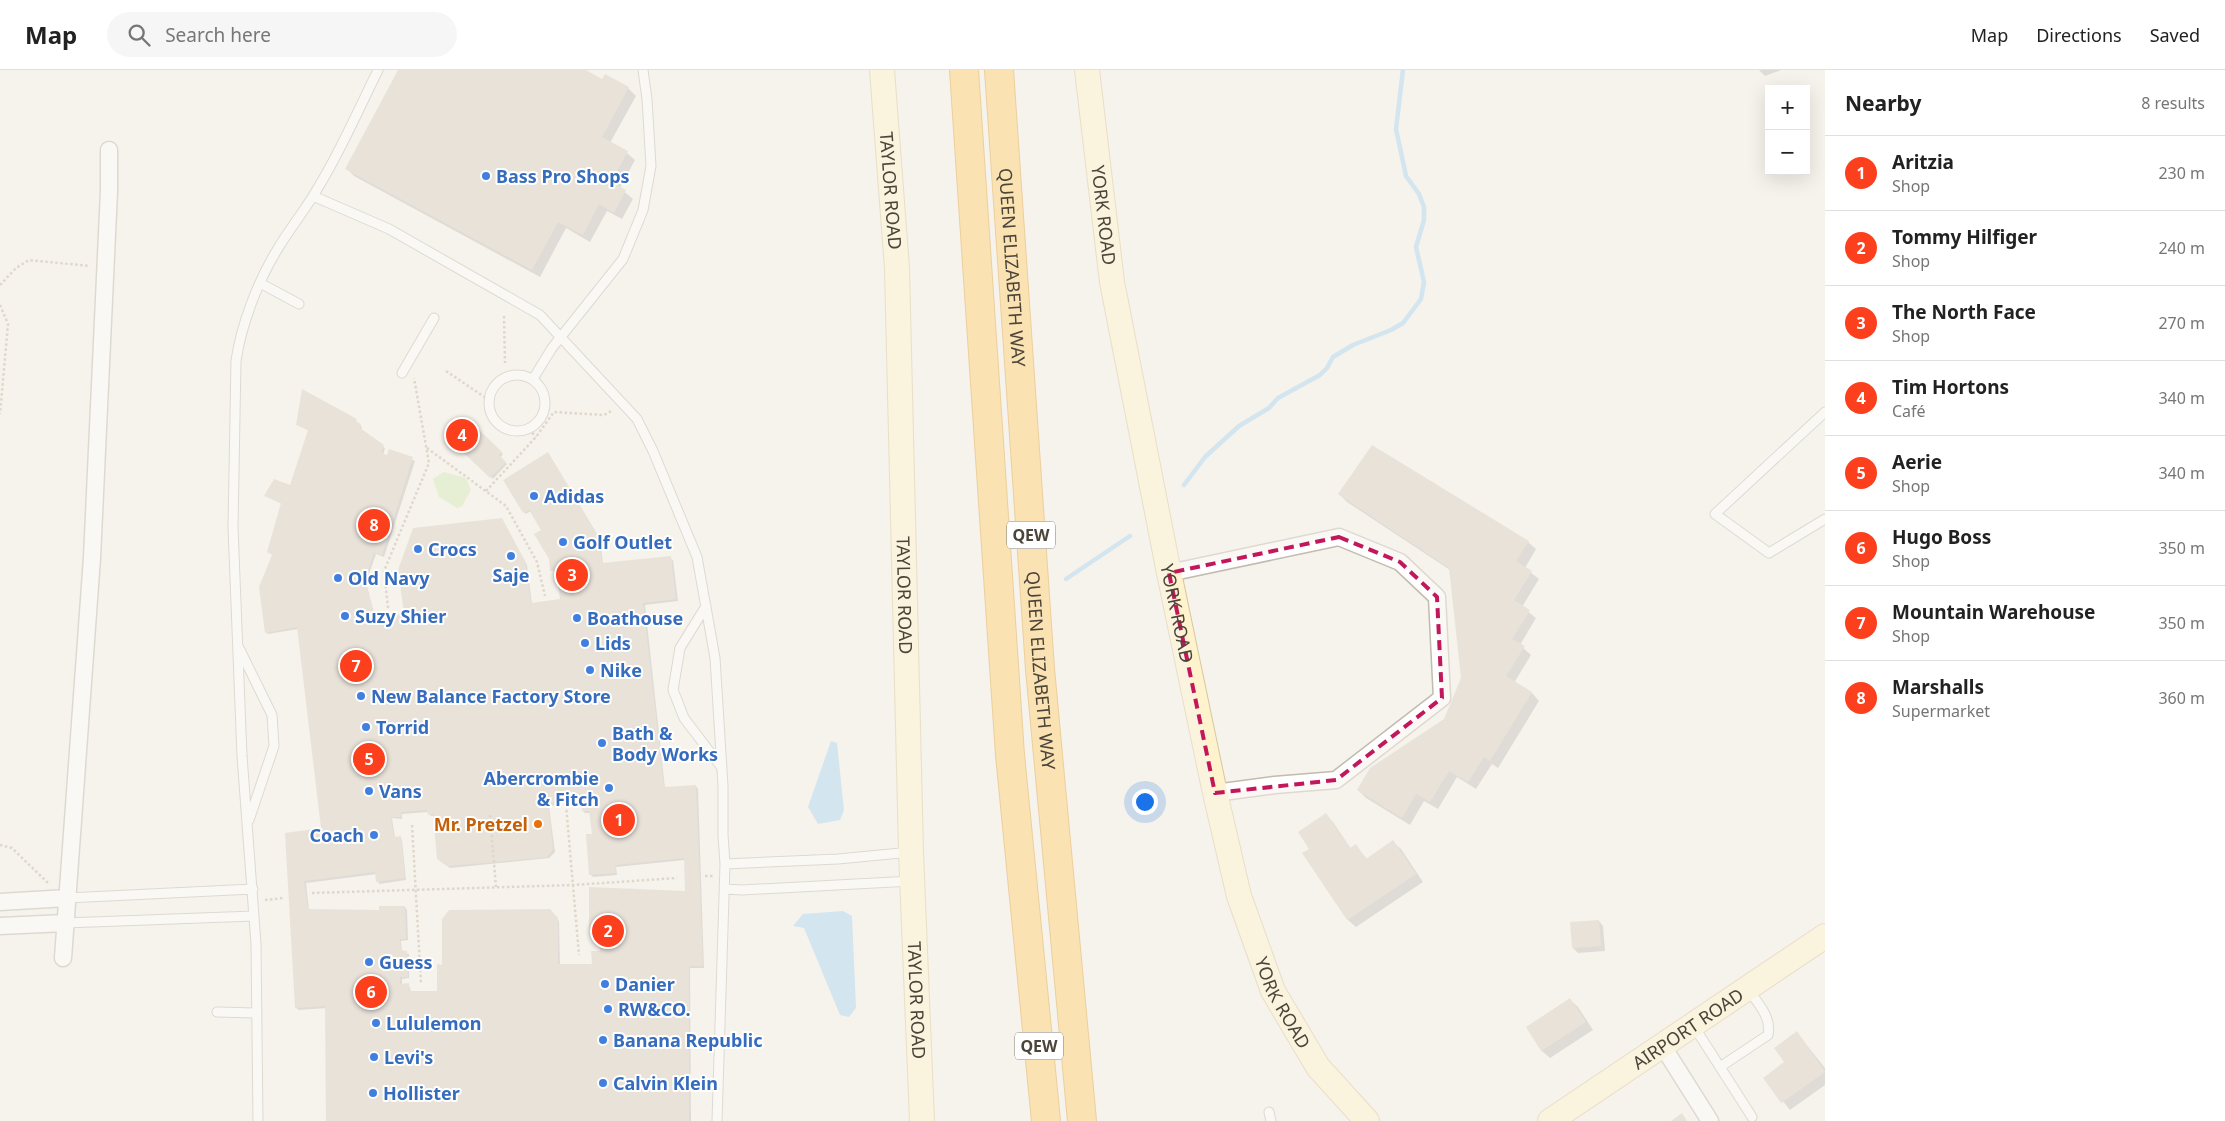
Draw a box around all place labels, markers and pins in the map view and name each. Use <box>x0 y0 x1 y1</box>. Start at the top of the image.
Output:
place label: Bass Pro Shops <box>496 164 630 188</box>
marker: Bass Pro Shops <box>480 170 492 182</box>
pin: 4 <box>446 416 478 454</box>
place label: Adidas <box>544 484 604 508</box>
marker: Adidas <box>528 490 540 502</box>
pin: 8 <box>358 506 390 544</box>
place label: Golf Outlet <box>573 530 672 554</box>
marker: Golf Outlet <box>557 536 569 548</box>
place label: Crocs <box>428 537 477 561</box>
marker: Crocs <box>412 543 424 555</box>
marker: Saje <box>505 550 517 562</box>
pin: 3 <box>556 556 588 594</box>
place label: Saje <box>493 563 529 587</box>
place label: Old Navy <box>348 566 430 590</box>
marker: Old Navy <box>332 572 344 584</box>
place label: Suzy Shier <box>355 604 446 628</box>
place label: Boathouse <box>587 606 683 630</box>
marker: Suzy Shier <box>339 610 351 622</box>
marker: Boathouse <box>571 612 583 624</box>
place label: Lids <box>595 631 631 655</box>
marker: Lids <box>579 637 591 649</box>
pin: 7 <box>340 647 372 685</box>
place label: Nike <box>600 658 642 682</box>
marker: Nike <box>584 664 596 676</box>
place label: New Balance Factory Store <box>371 684 611 708</box>
marker: New Balance Factory Store <box>355 690 367 702</box>
place label: Torrid <box>376 715 429 739</box>
marker: Torrid <box>360 721 372 733</box>
place label: Bath & Body Works <box>612 721 718 766</box>
marker: Bath & Body Works <box>596 737 608 749</box>
pin: 5 <box>353 740 385 778</box>
place label: Abercrombie & Fitch <box>483 766 599 811</box>
place label: Vans <box>379 779 422 803</box>
marker: Abercrombie & Fitch <box>603 782 615 794</box>
marker: Vans <box>363 785 375 797</box>
pin: 1 <box>603 801 635 839</box>
place label: Mr. Pretzel <box>434 812 528 836</box>
marker: Mr. Pretzel <box>532 818 544 830</box>
place label: Coach <box>309 823 364 847</box>
marker: Coach <box>368 829 380 841</box>
pin: 2 <box>592 912 624 950</box>
place label: Guess <box>379 950 433 974</box>
marker: Guess <box>363 956 375 968</box>
place label: Danier <box>615 972 675 996</box>
pin: 6 <box>355 973 387 1011</box>
marker: Danier <box>599 978 611 990</box>
place label: RW&CO. <box>618 997 691 1021</box>
marker: RW&CO. <box>602 1003 614 1015</box>
place label: Lululemon <box>386 1011 481 1035</box>
marker: Lululemon <box>370 1017 382 1029</box>
place label: Banana Republic <box>613 1028 762 1052</box>
marker: Banana Republic <box>597 1034 609 1046</box>
place label: Levi's <box>384 1045 433 1069</box>
marker: Levi's <box>368 1051 380 1063</box>
place label: Calvin Klein <box>613 1071 718 1095</box>
marker: Calvin Klein <box>597 1077 609 1089</box>
place label: Hollister <box>383 1081 460 1105</box>
marker: Hollister <box>367 1087 379 1099</box>

